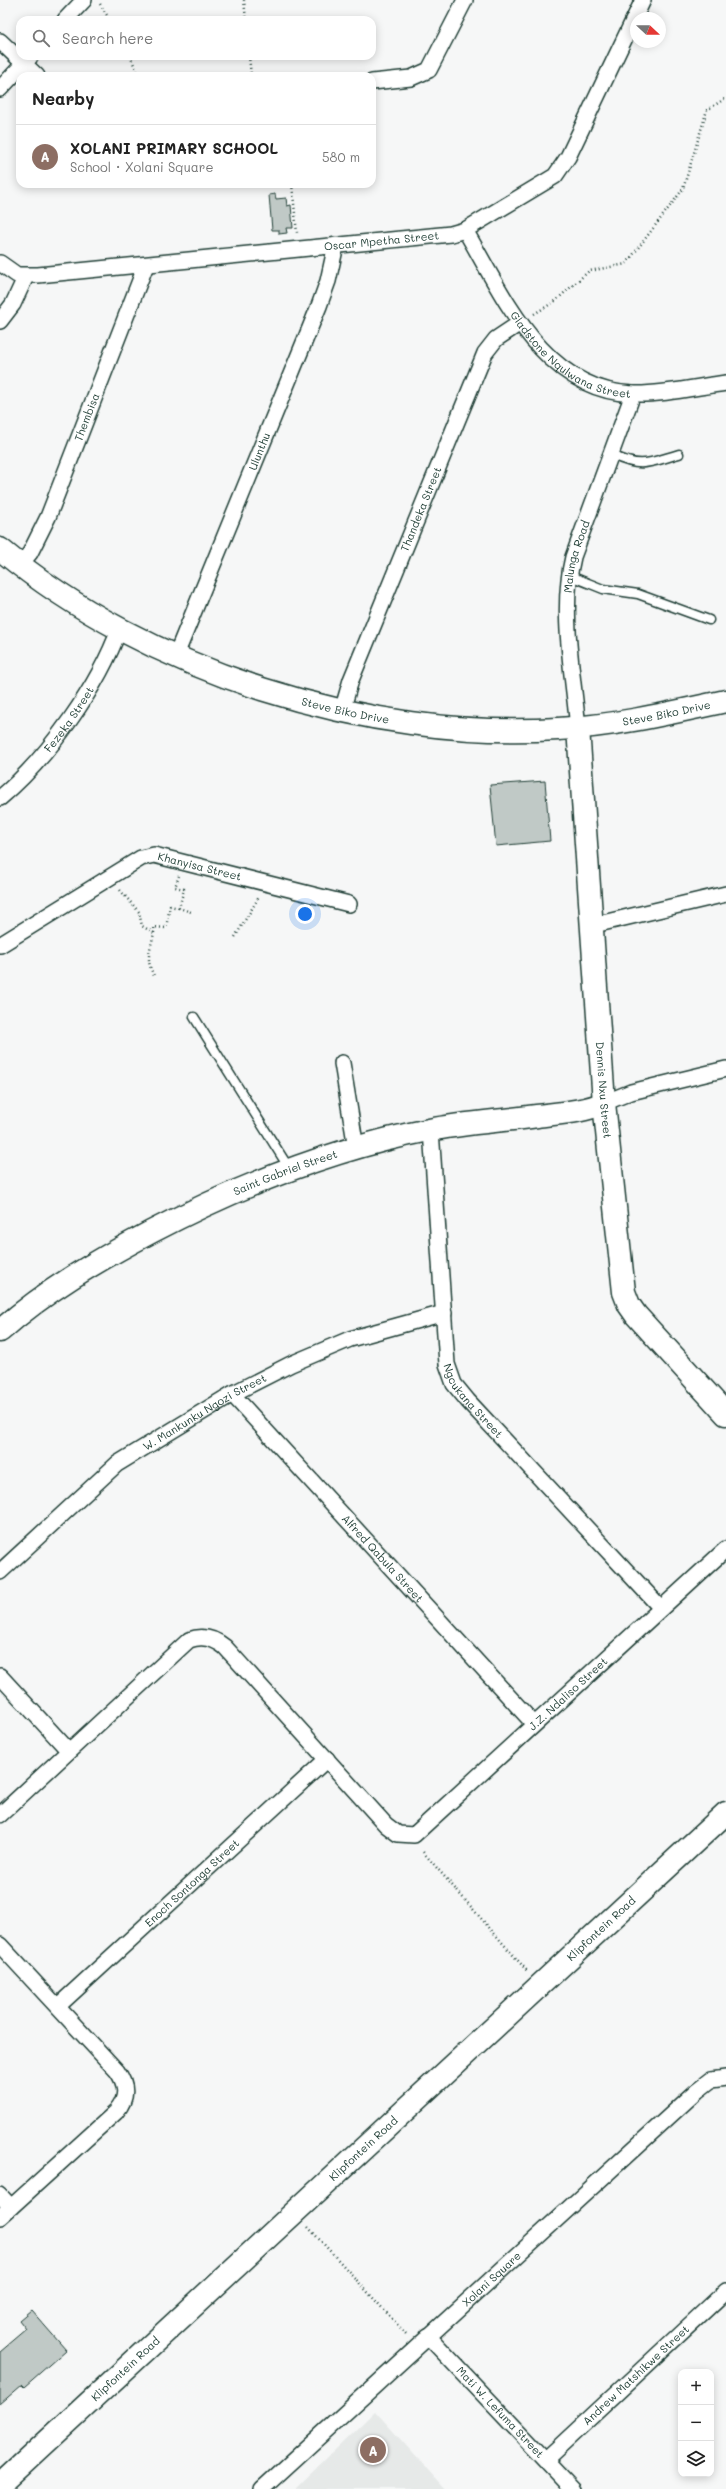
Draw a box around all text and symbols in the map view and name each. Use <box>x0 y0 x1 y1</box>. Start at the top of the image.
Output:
north arrow <box>630 12 666 48</box>
search box <box>16 16 376 60</box>
icon: search <box>30 27 52 49</box>
text: Search here <box>62 28 153 48</box>
text: Nearby <box>32 87 94 109</box>
text: XOLANI PRIMARY SCHOOL <box>70 138 278 158</box>
text: A <box>40 148 50 165</box>
text: 580 m <box>322 148 360 165</box>
text: School · Xolani Square <box>70 158 213 175</box>
street label: Oscar Mpetha Street <box>323 227 440 254</box>
street label: Gladstone Nqulwana Street <box>507 308 631 401</box>
street label: Thembisa <box>70 391 103 443</box>
street label: Ulunthu <box>245 430 273 472</box>
street label: Thandeka Street <box>396 464 445 554</box>
street label: Malunga Road <box>560 518 593 593</box>
street label: Fezeka Street <box>40 683 97 755</box>
street label: Steve Biko Drive <box>300 693 391 727</box>
street label: Steve Biko Drive <box>621 697 712 729</box>
street label: Khanyisa Street <box>156 848 243 884</box>
your location <box>295 904 315 924</box>
street label: Dennis Nxu Street <box>593 1041 616 1139</box>
street label: Saint Gabriel Street <box>231 1146 339 1199</box>
street label: Ngcukana Street <box>440 1361 507 1441</box>
street label: W. Mankunku Ngozi Street <box>140 1370 269 1454</box>
street label: Alfred Qabula Street <box>339 1511 427 1605</box>
street label: J.Z. Ndaliso Street <box>525 1653 610 1734</box>
street label: Enoch Sontonga Street <box>141 1835 242 1930</box>
street label: Klipfontein Road <box>563 1893 638 1964</box>
street label: Klipfontein Road <box>325 2113 401 2184</box>
street label: Xolani Square <box>458 2248 524 2310</box>
street label: Andrew Matshikwe Street <box>579 2321 692 2428</box>
street label: Klipfontein Road <box>88 2333 163 2404</box>
street label: Mati W. Lefuma Street <box>454 2363 548 2461</box>
map controls <box>678 2369 714 2477</box>
button: + <box>678 2369 714 2405</box>
button: − <box>678 2405 714 2441</box>
pin: A <box>360 2435 386 2465</box>
button: layers <box>678 2441 714 2477</box>

